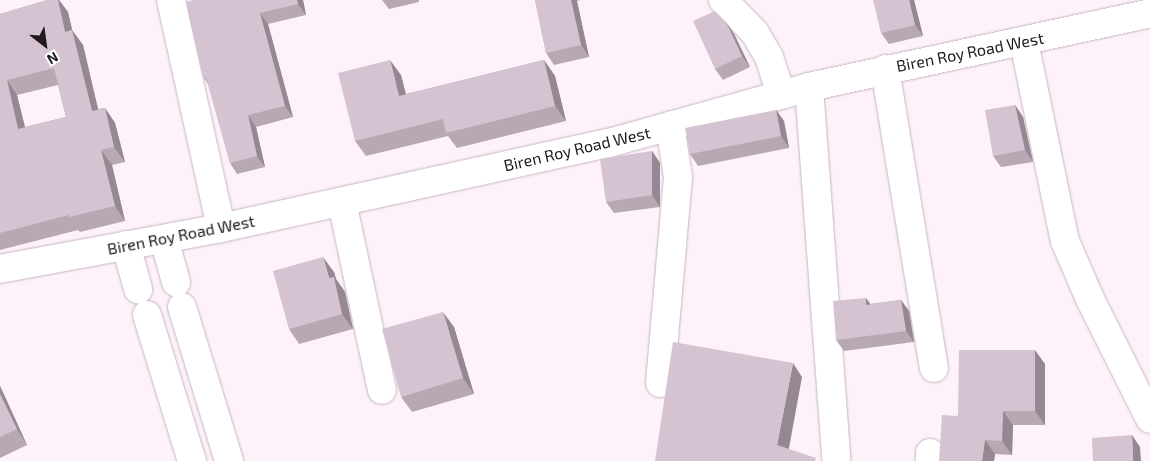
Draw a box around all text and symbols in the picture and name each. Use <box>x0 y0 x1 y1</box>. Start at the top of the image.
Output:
north arrow <box>20 20 70 70</box>
street label: Biren Roy Road West <box>894 28 1046 76</box>
text: N <box>44 49 61 68</box>
street label: Biren Roy Road West <box>502 123 652 175</box>
street label: Biren Roy Road West <box>105 211 257 259</box>

